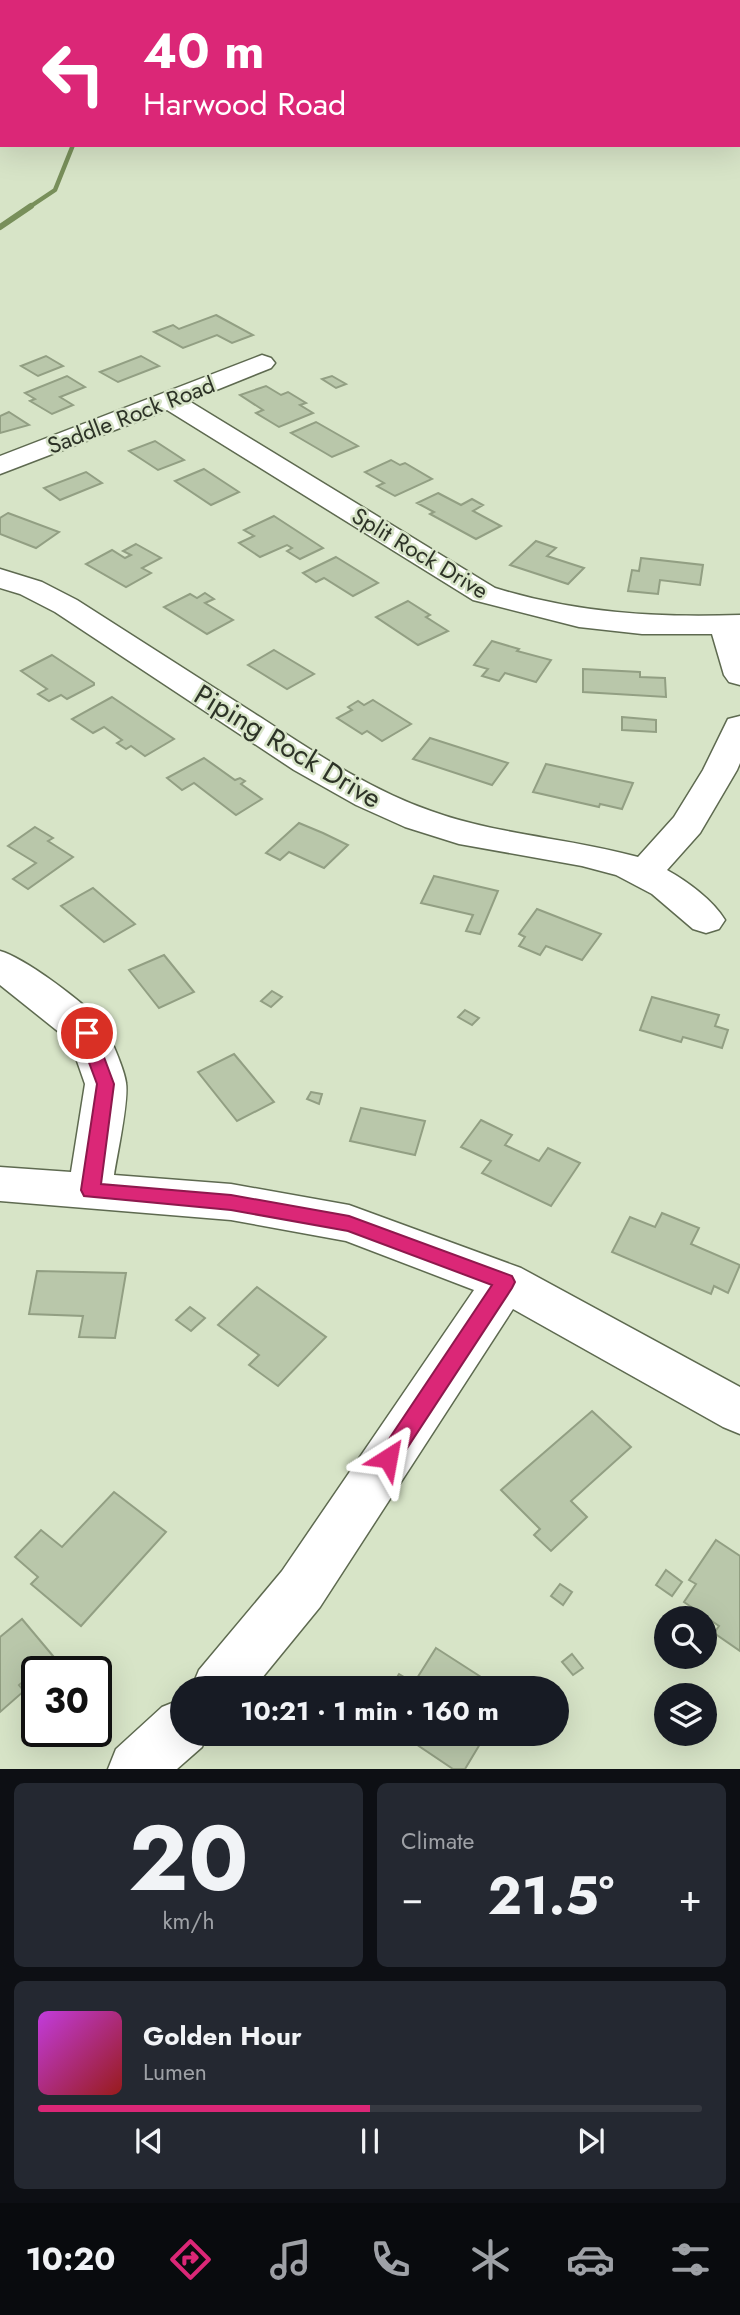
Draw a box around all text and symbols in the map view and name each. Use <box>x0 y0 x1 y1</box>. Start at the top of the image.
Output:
text: 40 m <box>143 16 265 86</box>
icon: left <box>28 28 119 119</box>
text: Harwood Road <box>143 81 346 127</box>
street label: Saddle Rock Road <box>42 367 220 463</box>
street label: Split Rock Drive <box>345 499 495 607</box>
street label: Piping Rock Drive <box>186 674 389 819</box>
pin <box>57 1003 117 1063</box>
icon: arrive <box>68 1014 106 1052</box>
position arrow <box>351 1421 425 1495</box>
map controls <box>654 1606 717 1746</box>
button: search <box>654 1606 717 1669</box>
speed limit sign: 30 <box>21 1656 112 1747</box>
button: layers <box>654 1683 717 1746</box>
text: 10:21 · 1 min · 160 m <box>240 1692 499 1730</box>
text: 20 <box>129 1793 248 1924</box>
text: Climate <box>401 1824 474 1858</box>
text: 21.5° <box>488 1858 614 1934</box>
text: − <box>401 1870 423 1925</box>
text: + <box>679 1870 702 1925</box>
text: km/h <box>163 1904 214 1938</box>
text: Golden Hour <box>143 2017 302 2055</box>
text: Lumen <box>143 2055 207 2089</box>
icon: previous <box>130 2122 168 2160</box>
icon: pause <box>351 2122 389 2160</box>
icon: next <box>572 2122 610 2160</box>
icon: directions <box>166 2235 215 2284</box>
icon: music <box>266 2235 315 2284</box>
icon: phone <box>366 2235 415 2284</box>
icon: climate <box>466 2235 515 2284</box>
icon: car <box>566 2235 615 2284</box>
icon: filters <box>666 2235 715 2284</box>
text: 10:20 <box>25 2236 115 2282</box>

